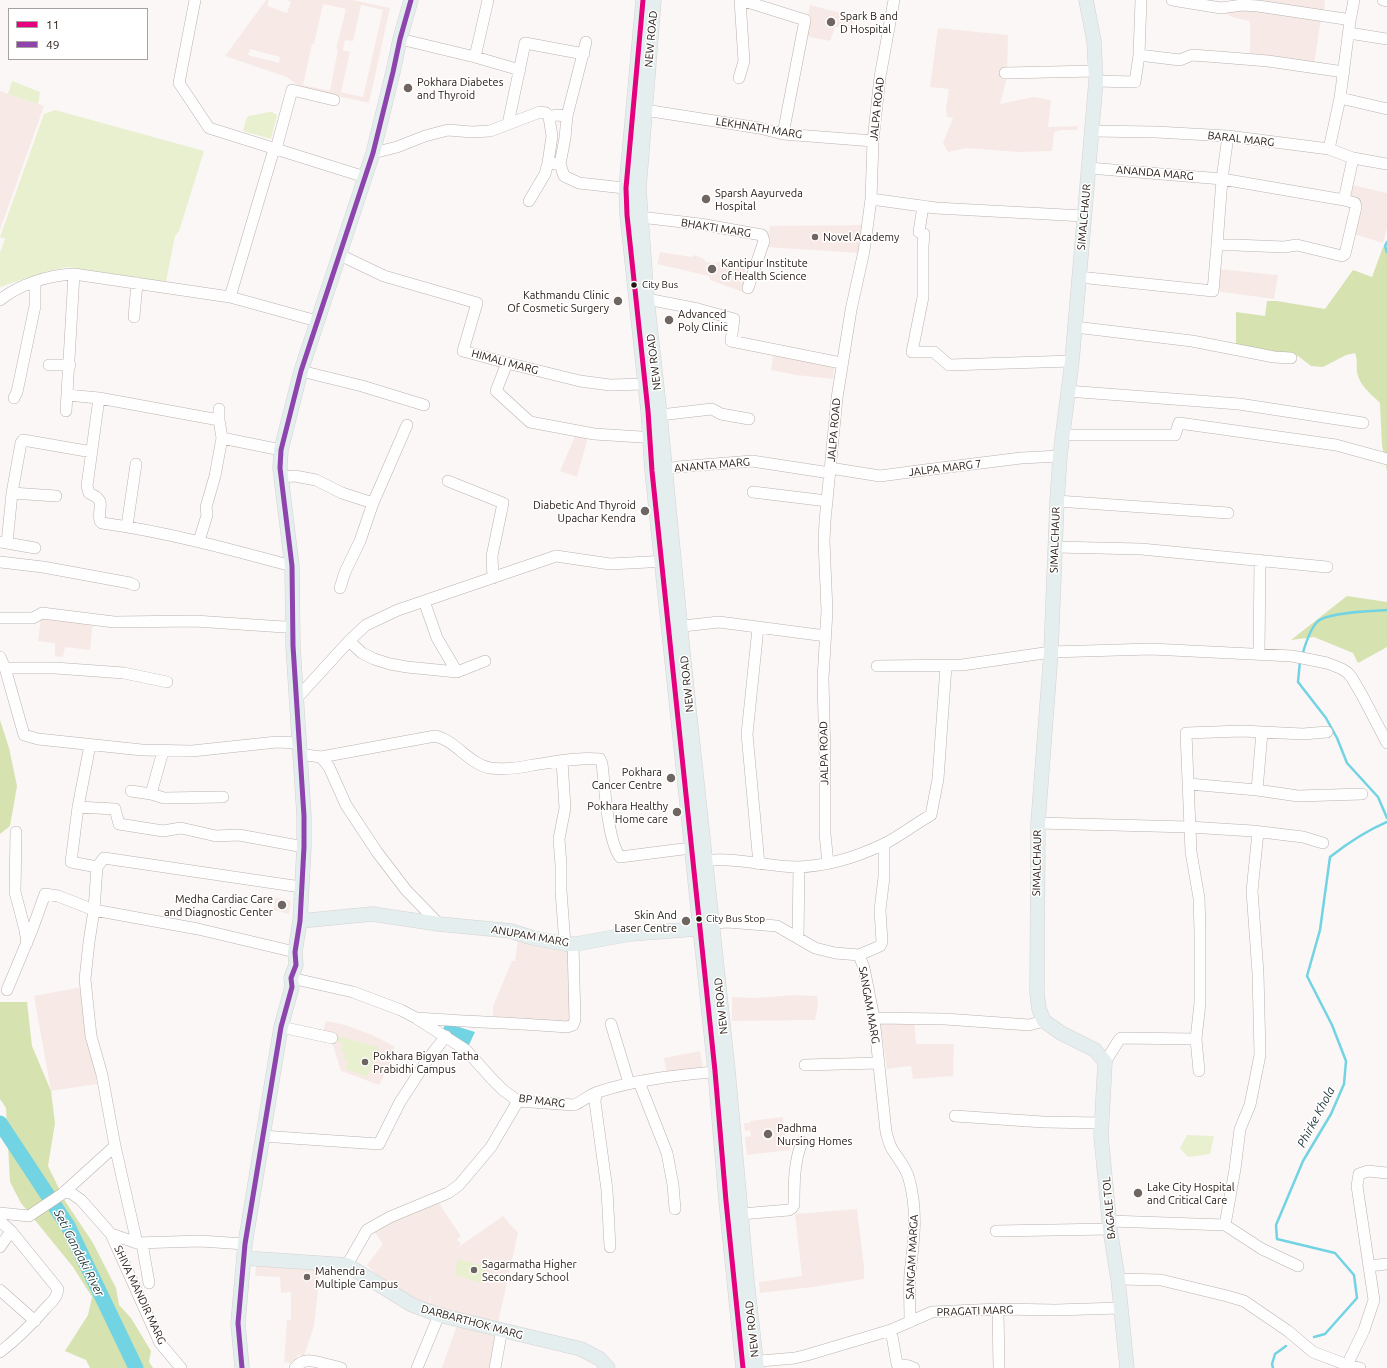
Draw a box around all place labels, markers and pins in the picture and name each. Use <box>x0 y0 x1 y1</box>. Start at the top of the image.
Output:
place label: Spark B and D Hospital <box>840 9 898 35</box>
marker: Spark B and D Hospital <box>825 16 837 28</box>
place label: Pokhara Diabetes and Thyroid <box>417 75 503 101</box>
marker: Pokhara Diabetes and Thyroid <box>402 82 414 94</box>
place label: Sparsh Aayurveda Hospital <box>715 186 803 212</box>
marker: Sparsh Aayurveda Hospital <box>700 193 712 205</box>
place label: Novel Academy <box>823 230 899 244</box>
marker: Novel Academy <box>810 232 820 242</box>
place label: Kantipur Institute of Health Science <box>721 256 808 282</box>
marker: Kantipur Institute of Health Science <box>706 263 718 275</box>
place label: City Bus <box>642 279 678 291</box>
marker: City Bus <box>629 280 639 290</box>
place label: Kathmandu Clinic Of Cosmetic Surgery <box>507 288 609 314</box>
marker: Kathmandu Clinic Of Cosmetic Surgery <box>612 295 624 307</box>
place label: Advanced Poly Clinic <box>678 307 728 333</box>
marker: Advanced Poly Clinic <box>663 314 675 326</box>
place label: Diabetic And Thyroid Upachar Kendra <box>533 498 636 524</box>
marker: Diabetic And Thyroid Upachar Kendra <box>639 505 651 517</box>
place label: Pokhara Cancer Centre <box>592 765 662 791</box>
marker: Pokhara Cancer Centre <box>665 772 677 784</box>
place label: Pokhara Healthy Home care <box>587 799 668 825</box>
marker: Pokhara Healthy Home care <box>671 806 683 818</box>
place label: Medha Cardiac Care and Diagnostic Center <box>164 892 273 918</box>
marker: Medha Cardiac Care and Diagnostic Center <box>276 899 288 911</box>
place label: Skin And Laser Centre <box>615 908 677 934</box>
place label: City Bus Stop <box>706 913 765 925</box>
marker: City Bus Stop <box>694 914 704 924</box>
marker: Skin And Laser Centre <box>680 915 692 927</box>
place label: Pokhara Bigyan Tatha Prabidhi Campus <box>373 1049 479 1075</box>
marker: Pokhara Bigyan Tatha Prabidhi Campus <box>360 1057 370 1067</box>
place label: Padhma Nursing Homes <box>777 1121 852 1147</box>
marker: Padhma Nursing Homes <box>762 1128 774 1140</box>
place label: Lake City Hospital and Critical Care <box>1147 1180 1235 1206</box>
marker: Lake City Hospital and Critical Care <box>1132 1187 1144 1199</box>
place label: Sagarmatha Higher Secondary School <box>482 1257 577 1283</box>
place label: Mahendra Multiple Campus <box>315 1264 398 1290</box>
marker: Sagarmatha Higher Secondary School <box>469 1265 479 1275</box>
marker: Mahendra Multiple Campus <box>302 1272 312 1282</box>

